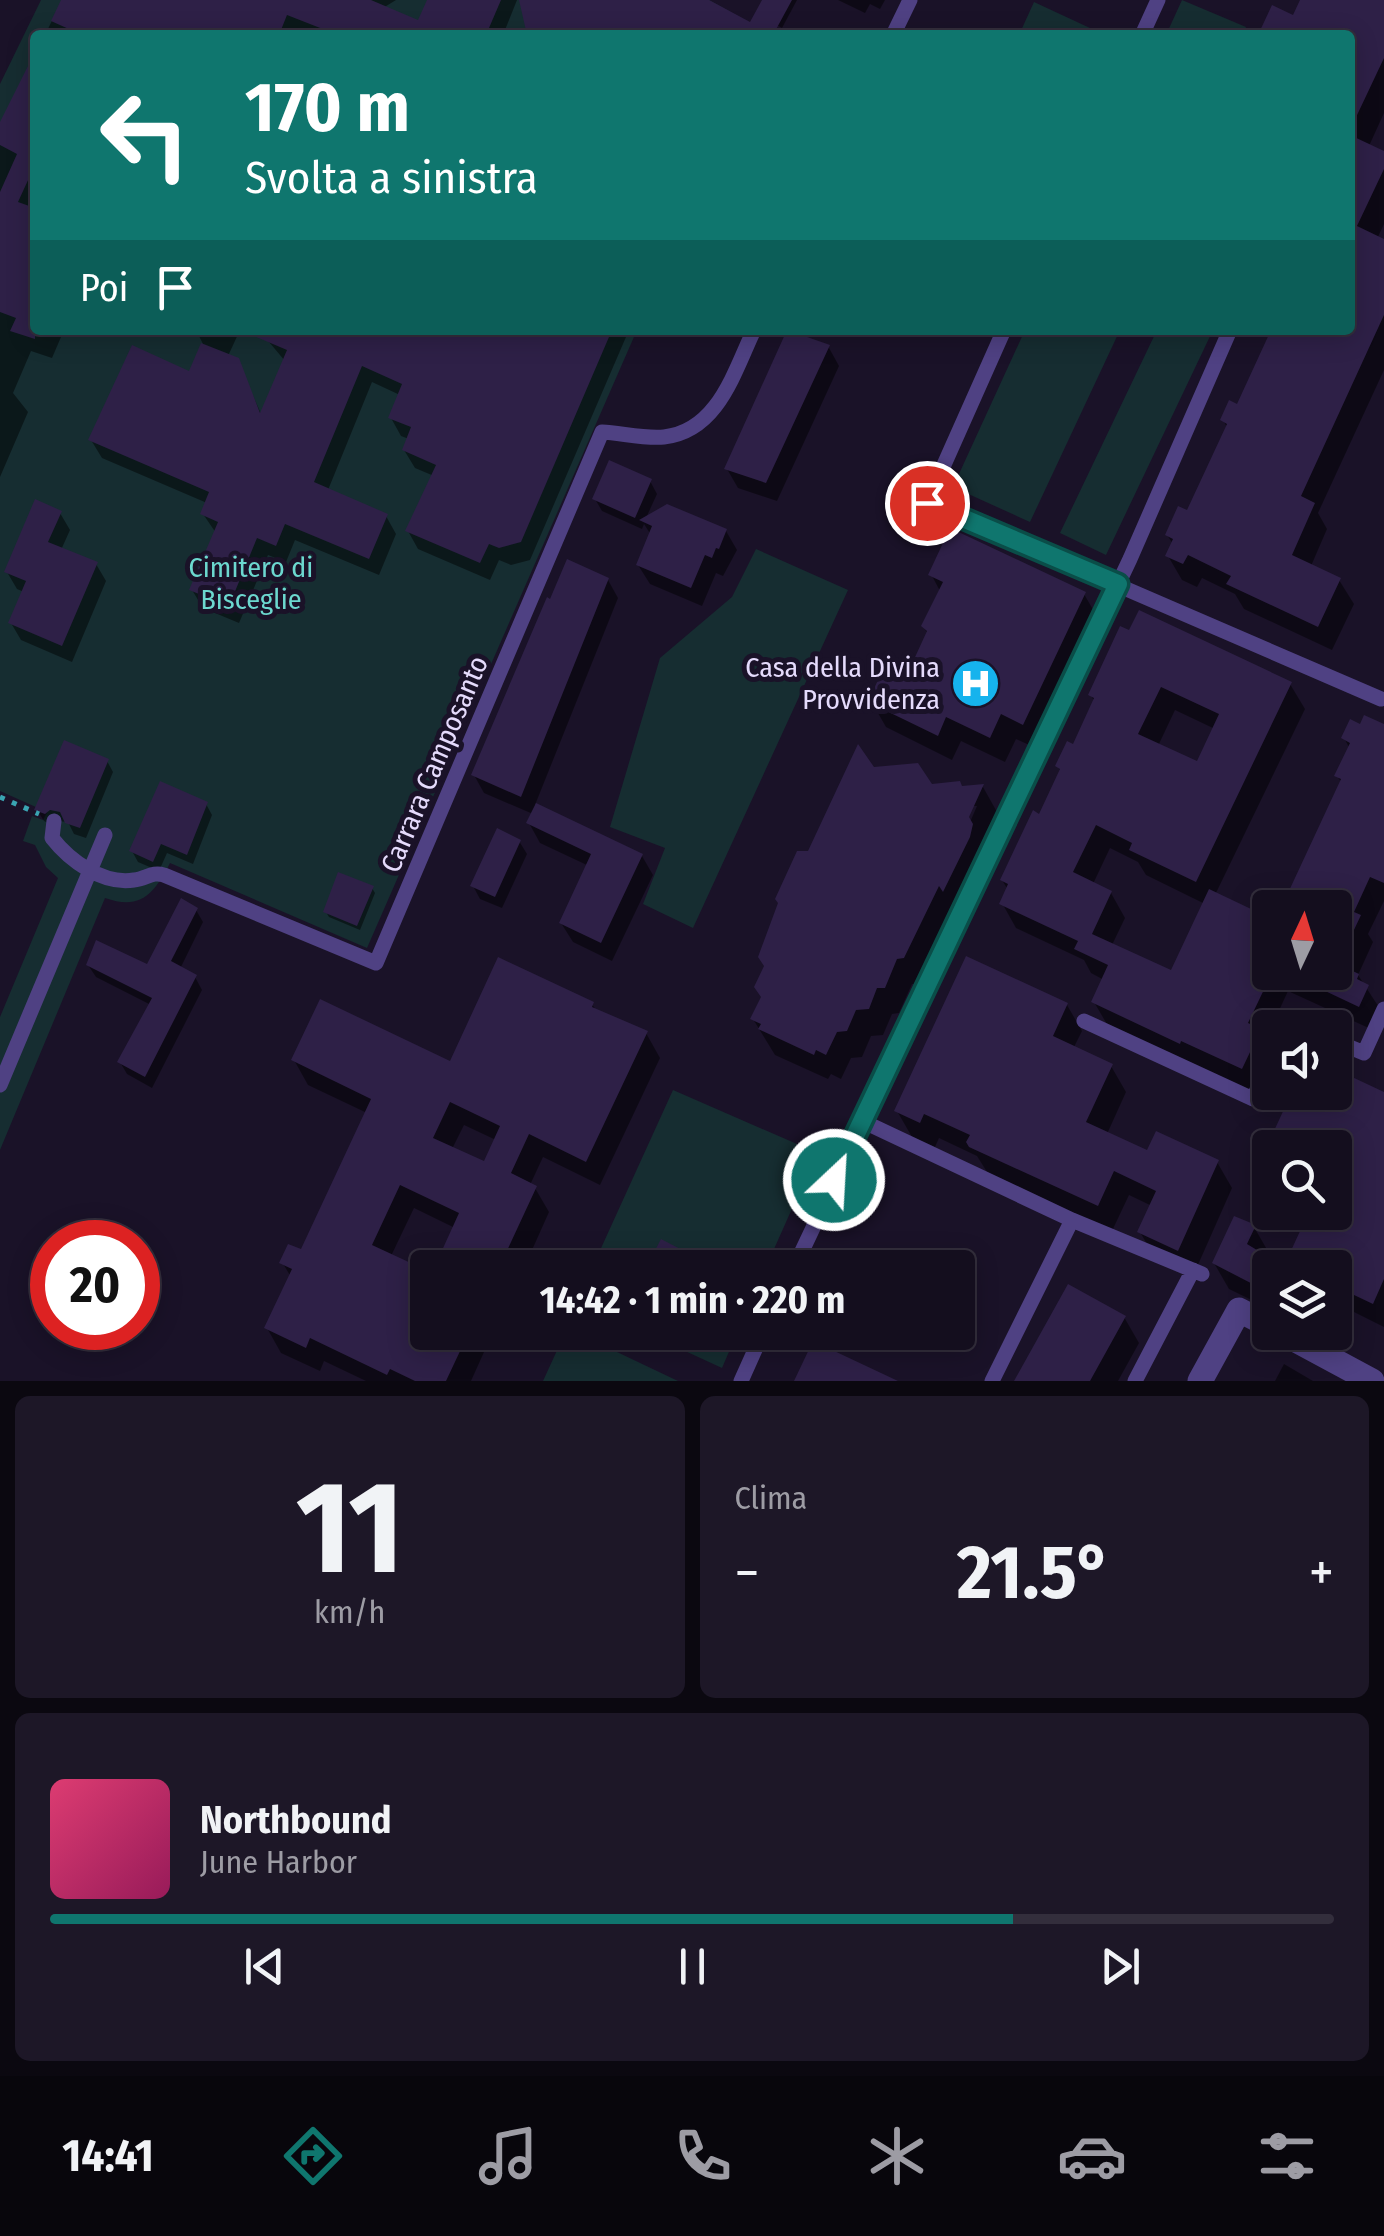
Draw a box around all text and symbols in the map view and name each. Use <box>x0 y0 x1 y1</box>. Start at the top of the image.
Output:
text: 170 m <box>245 66 410 150</box>
icon: left <box>80 70 210 200</box>
text: Svolta a sinistra <box>245 151 538 205</box>
icon: arrive <box>148 260 203 315</box>
text: Poi <box>80 265 128 311</box>
pin <box>885 461 970 546</box>
icon: arrive <box>900 476 955 531</box>
park label: Cimitero di Bisceglie <box>189 551 313 616</box>
street label: Carrara Camposanto <box>374 651 495 877</box>
place label: Casa della Divina Provvidenza <box>745 651 940 716</box>
hospital icon: Casa della Divina Provvidenza <box>949 657 1001 709</box>
north arrow <box>1252 890 1352 990</box>
map controls <box>1252 890 1352 1350</box>
button: sound <box>1252 1010 1352 1110</box>
position arrow <box>782 1128 886 1232</box>
button: search <box>1252 1130 1352 1230</box>
speed limit sign: 20 <box>30 1220 160 1350</box>
button: layers <box>1252 1250 1352 1350</box>
text: 14:42 · 1 min · 220 m <box>540 1277 845 1323</box>
text: 11 <box>296 1450 404 1606</box>
text: Clima <box>735 1479 807 1517</box>
text: 21.5° <box>957 1528 1111 1618</box>
text: − <box>735 1540 759 1606</box>
text: + <box>1309 1540 1334 1606</box>
text: km/h <box>314 1593 385 1631</box>
text: Northbound <box>200 1797 392 1843</box>
text: June Harbor <box>200 1843 357 1881</box>
icon: previous <box>237 1939 292 1994</box>
icon: pause <box>665 1939 720 1994</box>
icon: next <box>1093 1939 1148 1994</box>
icon: directions <box>278 2121 348 2191</box>
icon: music <box>473 2121 543 2191</box>
icon: phone <box>668 2121 738 2191</box>
icon: climate <box>862 2121 932 2191</box>
icon: car <box>1057 2121 1127 2191</box>
icon: filters <box>1252 2121 1322 2191</box>
text: 14:41 <box>62 2129 154 2183</box>

